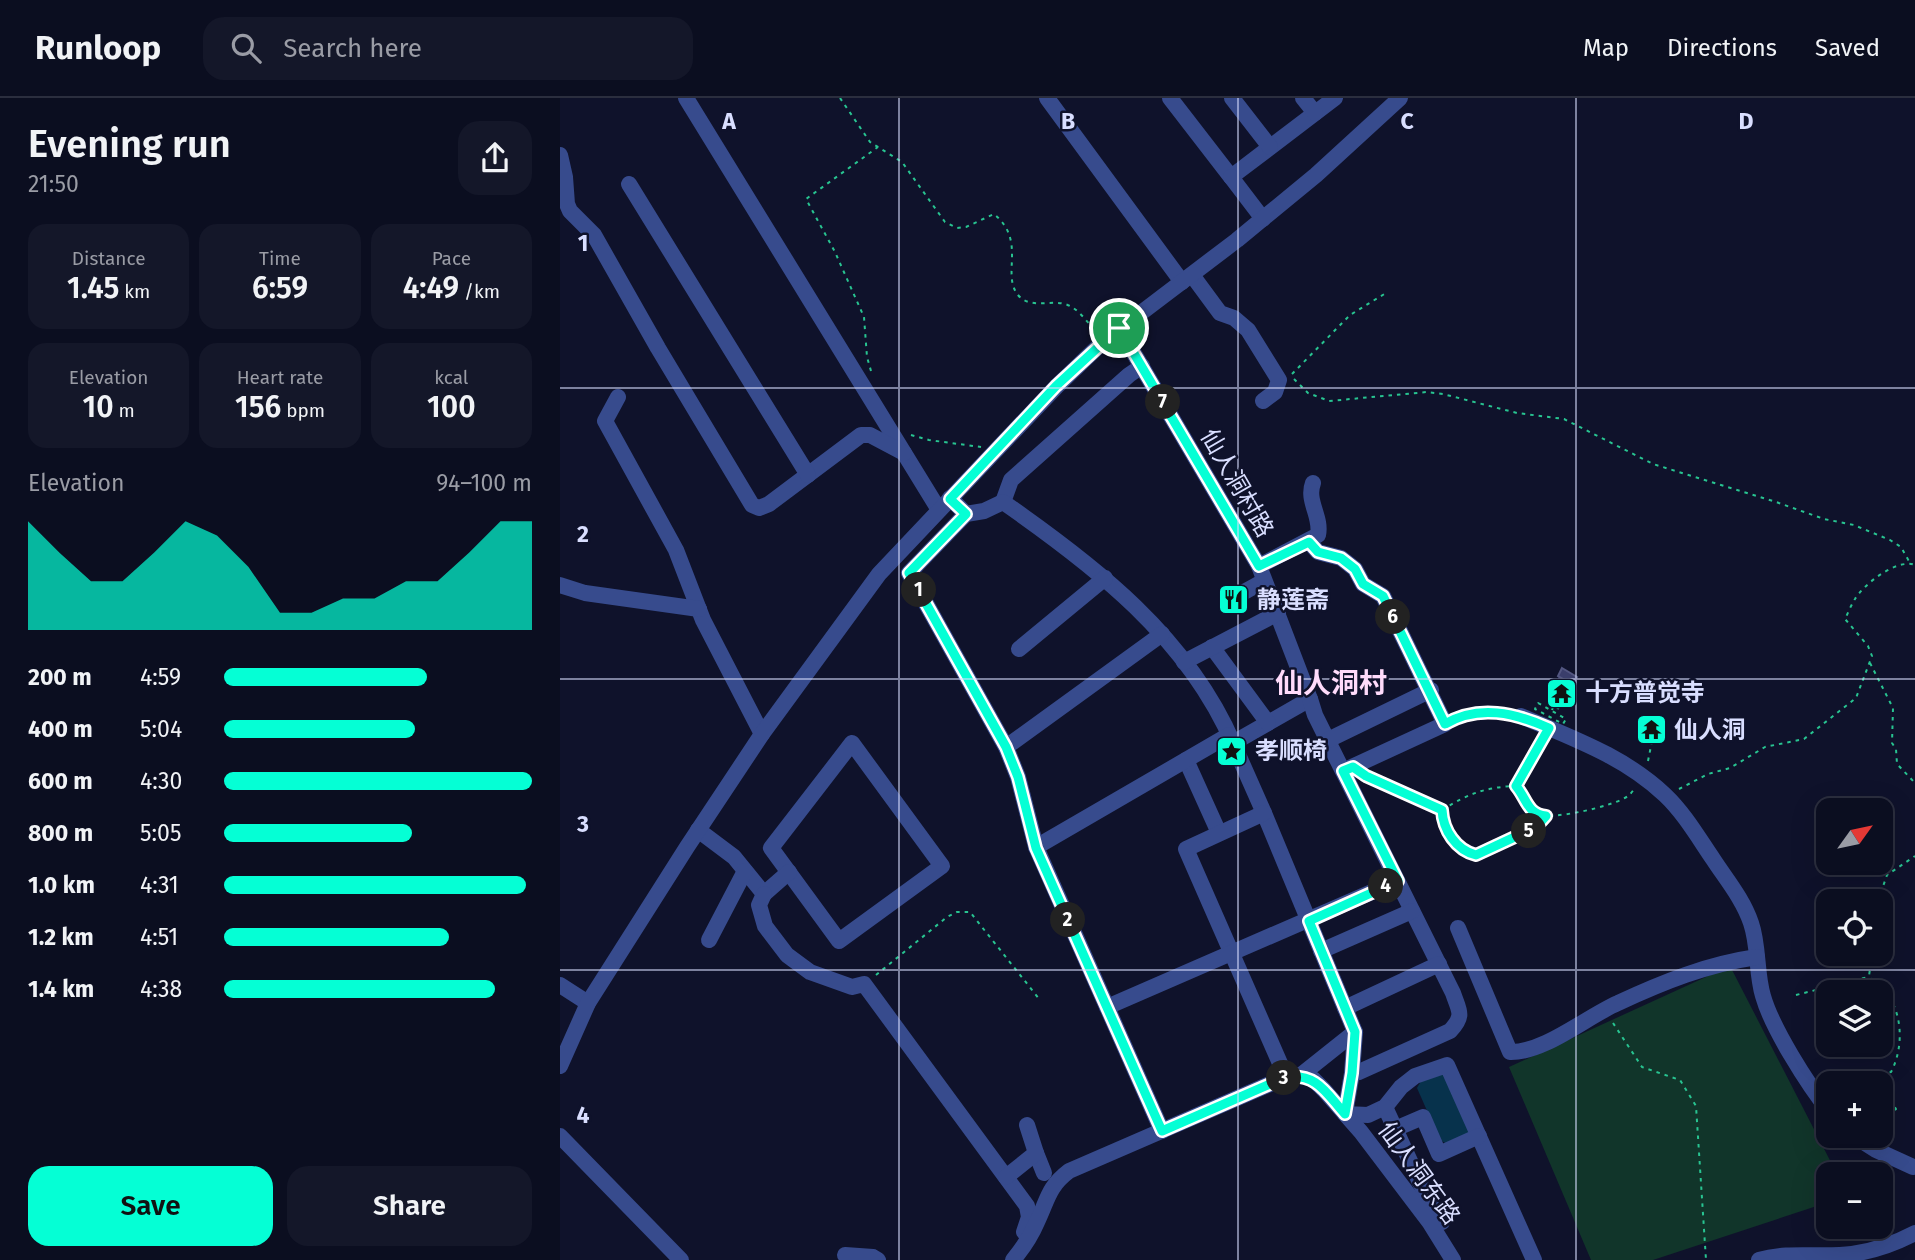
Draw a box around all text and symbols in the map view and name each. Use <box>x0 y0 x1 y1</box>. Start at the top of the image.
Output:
search box <box>203 17 693 80</box>
text: Runloop <box>35 28 161 68</box>
icon: search <box>227 29 265 67</box>
text: Search here <box>283 33 422 64</box>
text: Map <box>1583 34 1629 62</box>
text: Directions <box>1667 34 1777 62</box>
text: Saved <box>1815 34 1880 62</box>
text: A <box>721 107 736 135</box>
text: B <box>1061 107 1075 135</box>
text: C <box>1400 107 1414 135</box>
text: D <box>1739 107 1754 135</box>
text: Evening run <box>28 121 231 167</box>
button: share <box>458 121 532 195</box>
text: 21:50 <box>28 170 79 198</box>
text: 1 <box>578 229 588 257</box>
text: Distance <box>72 247 146 270</box>
text: Time <box>259 247 301 270</box>
text: Pace <box>432 247 471 270</box>
text: 1.45 <box>67 270 119 306</box>
text: 6:59 <box>252 270 308 306</box>
text: 4:49 <box>403 270 459 306</box>
text: km <box>119 280 150 303</box>
text: /km <box>459 280 500 303</box>
pin <box>1089 298 1149 358</box>
icon: arrive <box>1100 309 1138 347</box>
text: Elevation <box>69 366 148 389</box>
text: Heart rate <box>237 366 323 389</box>
text: kcal <box>434 366 468 389</box>
pin: 7 <box>1146 384 1180 420</box>
text: 10 <box>82 389 114 425</box>
text: 156 <box>235 389 281 425</box>
text: 100 <box>427 389 476 425</box>
text: 7 <box>1158 390 1167 413</box>
text: m <box>114 399 135 422</box>
text: bpm <box>281 399 325 422</box>
street label: 仙人洞村路 <box>1195 424 1279 542</box>
text: Elevation <box>28 469 124 497</box>
text: 94–100 m <box>436 469 532 497</box>
text: 2 <box>577 520 589 548</box>
pin: 1 <box>902 573 936 608</box>
text: 1 <box>914 578 923 601</box>
restaurant icon: 静莲斋 <box>1217 583 1251 617</box>
place label: 静莲斋 <box>1257 586 1329 614</box>
pin: 6 <box>1376 600 1410 634</box>
text: 6 <box>1387 605 1398 628</box>
text: 200 m <box>28 663 92 691</box>
text: 4:59 <box>140 663 181 691</box>
district label: 仙人洞村 <box>1275 667 1387 700</box>
temple icon: 十方普觉寺 <box>1545 676 1579 710</box>
place label: 十方普觉寺 <box>1585 679 1705 707</box>
temple icon: 仙人洞 <box>1634 713 1668 747</box>
text: 400 m <box>28 715 93 743</box>
text: 5:04 <box>140 715 182 743</box>
place label: 仙人洞 <box>1674 716 1746 744</box>
place icon: 孝顺椅 <box>1215 734 1249 768</box>
place label: 孝顺椅 <box>1255 737 1327 765</box>
text: 600 m <box>28 767 93 795</box>
text: 4:30 <box>140 767 182 795</box>
north arrow <box>1816 798 1894 875</box>
map controls <box>1816 798 1893 1239</box>
text: 3 <box>576 810 589 838</box>
pin: 5 <box>1511 814 1546 848</box>
text: 800 m <box>28 819 93 847</box>
text: 5:05 <box>140 819 181 847</box>
text: 5 <box>1523 819 1534 842</box>
pin: 4 <box>1368 868 1404 904</box>
text: 1.0 km <box>28 871 95 899</box>
text: 4:31 <box>140 871 179 899</box>
text: 4 <box>1380 874 1391 897</box>
button: locate <box>1816 889 1893 966</box>
pin: 2 <box>1050 902 1086 938</box>
text: 2 <box>1063 908 1072 931</box>
text: 1.2 km <box>28 923 94 951</box>
text: 4:51 <box>140 923 178 951</box>
text: 1.4 km <box>28 975 94 1003</box>
text: 4:38 <box>140 975 182 1003</box>
button: layers <box>1816 980 1893 1057</box>
pin: 3 <box>1266 1060 1302 1096</box>
text: 3 <box>1279 1066 1288 1089</box>
button: + <box>1816 1071 1893 1148</box>
text: 4 <box>577 1101 590 1129</box>
street label: 仙人洞东路 <box>1372 1116 1466 1230</box>
button: − <box>1816 1162 1893 1239</box>
button: Save <box>28 1166 273 1246</box>
button: Share <box>287 1166 532 1246</box>

